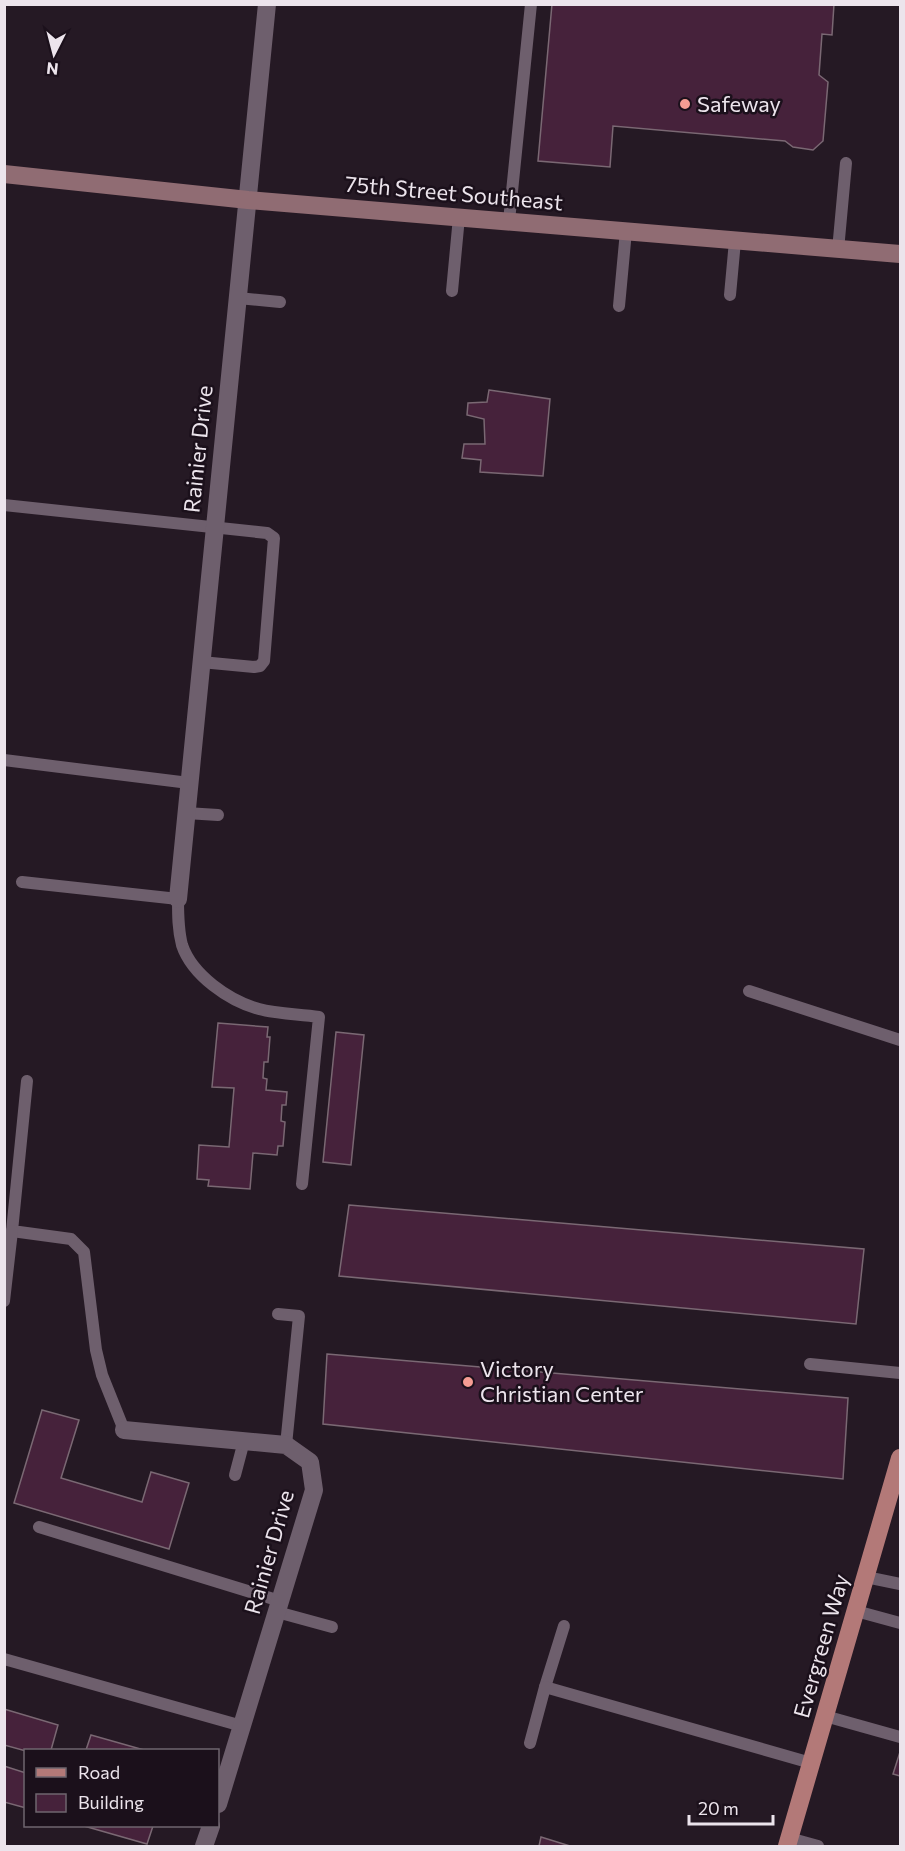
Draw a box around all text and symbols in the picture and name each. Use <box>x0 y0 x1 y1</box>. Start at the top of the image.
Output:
north arrow <box>24 24 84 84</box>
text: N <box>45 59 59 79</box>
place label: Safeway <box>697 90 781 117</box>
marker: Safeway <box>678 97 692 111</box>
street label: 75th Street Southeast <box>344 170 564 215</box>
street label: Rainier Drive <box>177 384 218 514</box>
place label: Victory Christian Center <box>480 1355 644 1407</box>
marker: Victory Christian Center <box>461 1375 475 1389</box>
street label: Rainier Drive <box>238 1487 299 1617</box>
street label: Evergreen Way <box>787 1571 854 1721</box>
legend <box>24 1749 219 1827</box>
text: Road <box>78 1761 120 1783</box>
scale bar <box>689 1788 773 1826</box>
text: Building <box>78 1791 144 1813</box>
text: 20 m <box>698 1797 739 1819</box>

